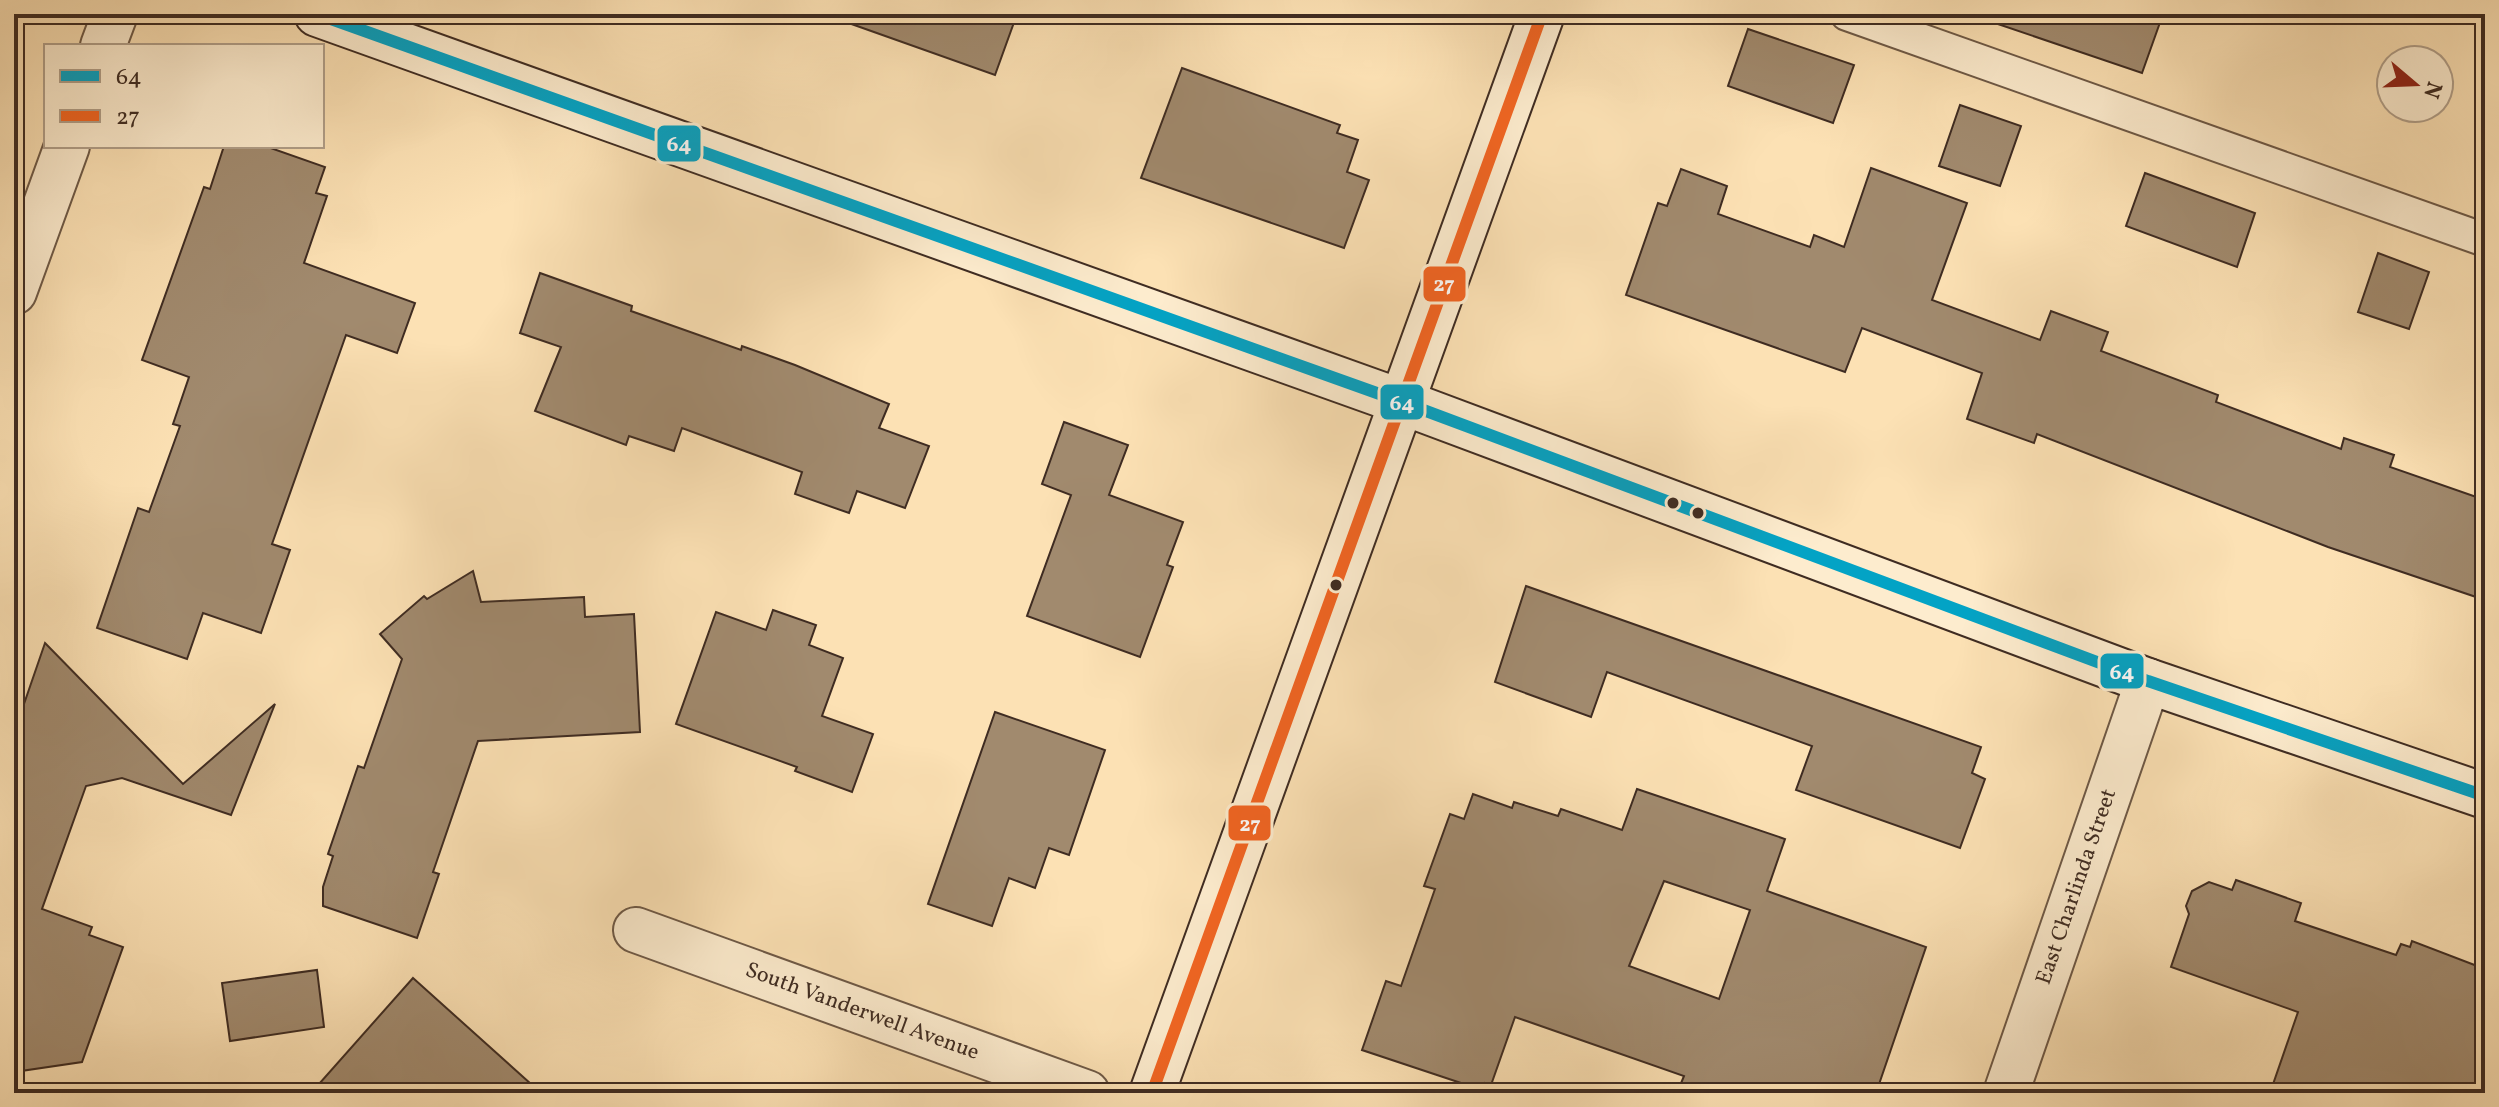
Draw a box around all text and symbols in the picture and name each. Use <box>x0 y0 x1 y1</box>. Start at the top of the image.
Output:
legend <box>44 44 324 148</box>
north arrow <box>2375 44 2455 124</box>
text: 64 <box>116 61 142 95</box>
text: N <box>2414 77 2449 102</box>
text: 27 <box>116 101 140 135</box>
line badge: 64 <box>656 124 702 163</box>
text: 64 <box>666 130 692 161</box>
line badge: 27 <box>1422 265 1467 303</box>
text: 27 <box>1433 270 1455 301</box>
line badge: 64 <box>1379 383 1425 421</box>
text: 64 <box>1389 389 1415 420</box>
unlabelled marker <box>1665 495 1681 511</box>
unlabelled marker <box>1690 505 1706 521</box>
unlabelled marker <box>1328 577 1344 593</box>
line badge: 64 <box>2099 652 2145 690</box>
text: 64 <box>2109 658 2135 689</box>
street label: East Charlinda Street <box>2029 785 2125 989</box>
line badge: 27 <box>1227 804 1272 842</box>
text: 27 <box>1239 810 1261 841</box>
street label: South Vanderwell Avenue <box>741 955 983 1069</box>

